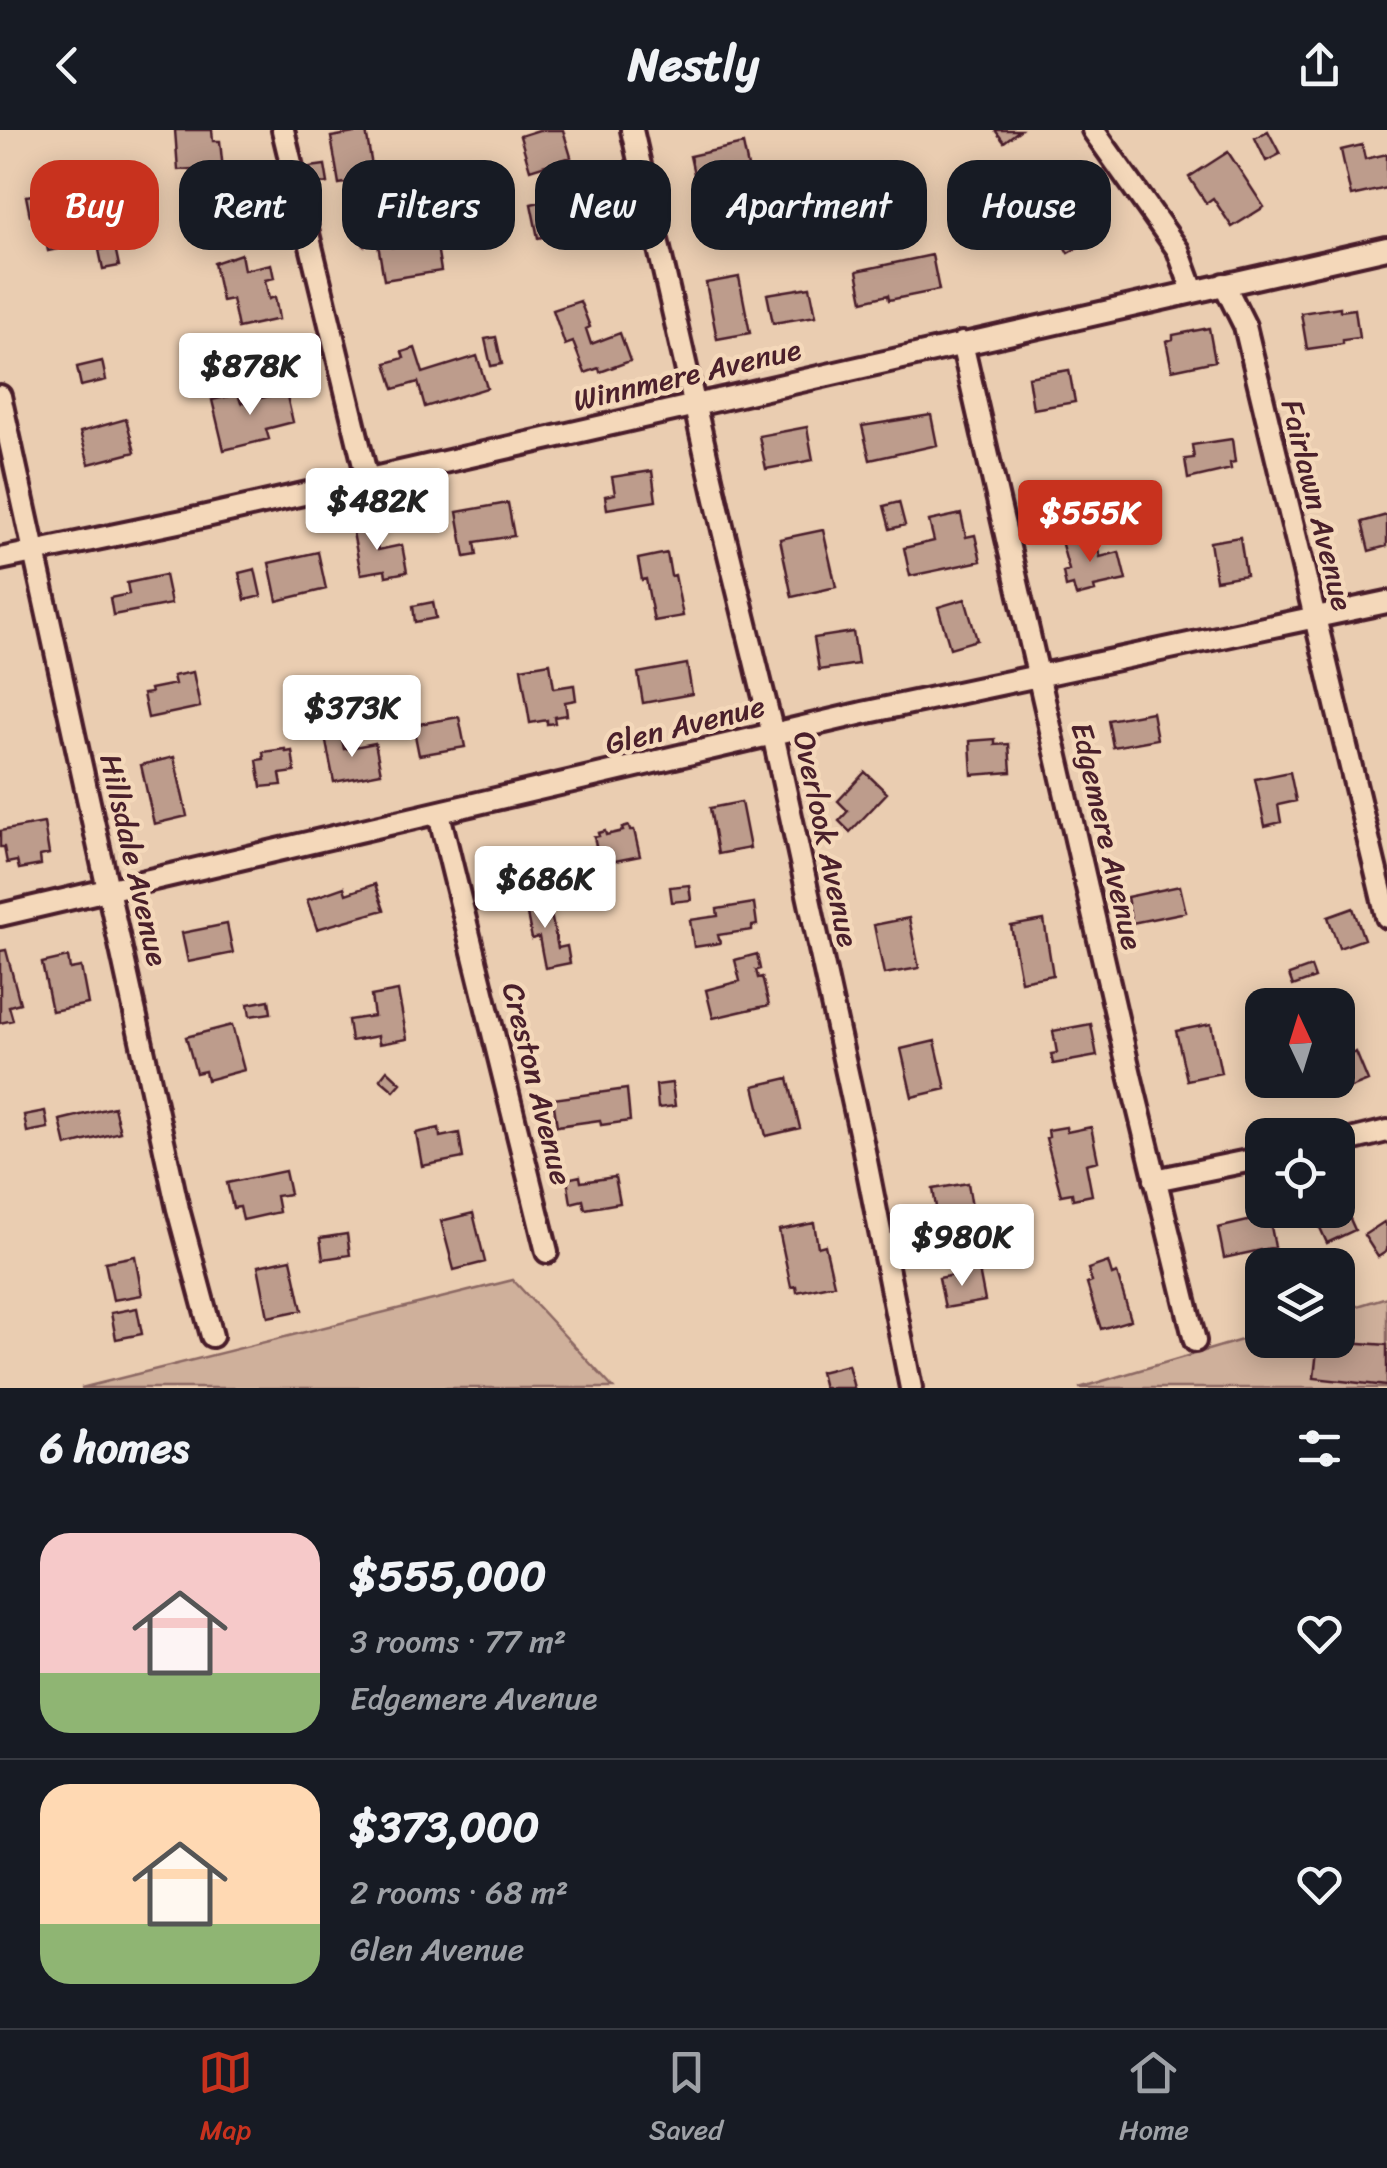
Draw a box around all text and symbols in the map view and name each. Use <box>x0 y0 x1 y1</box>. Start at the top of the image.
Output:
text: Nestly <box>628 25 759 105</box>
icon: back <box>40 38 95 93</box>
icon: share <box>1292 38 1347 93</box>
chip: Buy <box>30 160 159 250</box>
chip: Rent <box>179 160 322 250</box>
chip: Filters <box>342 160 515 250</box>
chip: New <box>535 160 671 250</box>
chip: Apartment <box>691 160 927 250</box>
chip: House <box>947 160 1111 250</box>
street label: Winnmere Avenue <box>568 323 806 427</box>
pin: $878K <box>180 333 320 418</box>
text: $878K <box>201 337 299 394</box>
street label: Fairlawn Avenue <box>1265 394 1369 616</box>
pin: $482K <box>307 468 447 553</box>
text: $482K <box>328 472 426 529</box>
pin: $555K <box>1020 480 1160 565</box>
text: $555K <box>1040 484 1140 541</box>
pin: $373K <box>282 675 422 760</box>
text: $373K <box>305 679 399 736</box>
street label: Glen Avenue <box>599 679 771 771</box>
street label: Edgemere Avenue <box>1055 717 1159 955</box>
street label: Overlook Avenue <box>777 726 875 952</box>
street label: Hillsdale Avenue <box>83 749 185 971</box>
pin: $686K <box>475 846 615 931</box>
text: $686K <box>497 850 593 907</box>
street label: Creston Avenue <box>486 977 588 1191</box>
north arrow <box>1245 988 1355 1098</box>
map controls <box>1245 988 1355 1358</box>
button: locate <box>1245 1118 1355 1228</box>
pin: $980K <box>892 1204 1032 1289</box>
text: $980K <box>912 1208 1012 1265</box>
button: layers <box>1245 1248 1355 1358</box>
text: 6 homes <box>40 1411 189 1485</box>
icon: filters <box>1292 1421 1347 1476</box>
text: $555,000 <box>350 1539 546 1613</box>
icon: home <box>120 1573 240 1693</box>
icon: heart <box>1292 1606 1347 1661</box>
text: 3 rooms · 77 m² <box>350 1613 566 1670</box>
text: Edgemere Avenue <box>350 1670 597 1727</box>
text: $373,000 <box>350 1790 539 1864</box>
icon: home <box>120 1824 240 1944</box>
icon: heart <box>1292 1857 1347 1912</box>
text: 2 rooms · 68 m² <box>350 1864 568 1921</box>
text: Glen Avenue <box>350 1921 524 1978</box>
tab: Map <box>198 2045 253 2154</box>
tab: Saved <box>649 2045 723 2154</box>
tab: Home <box>1119 2045 1189 2154</box>

